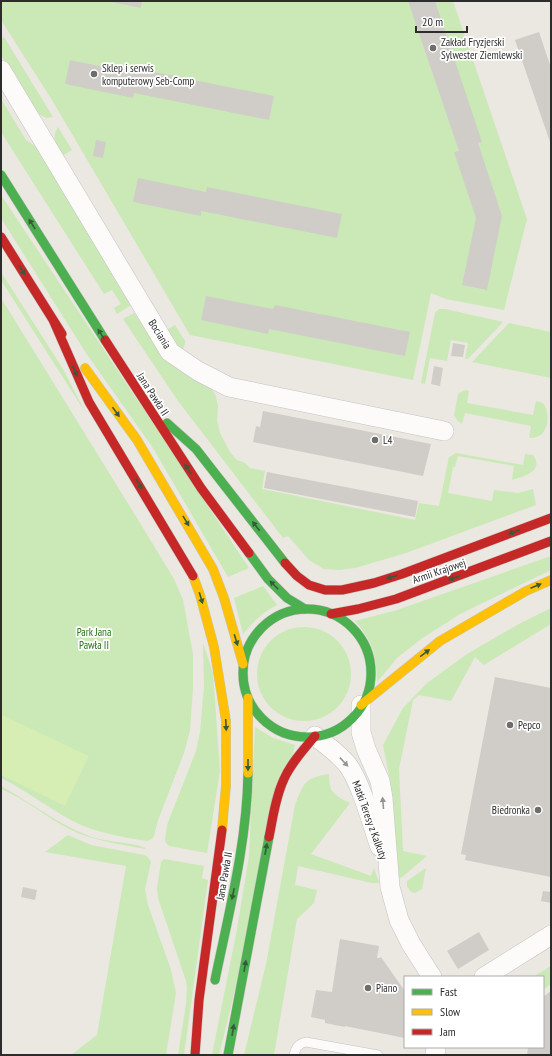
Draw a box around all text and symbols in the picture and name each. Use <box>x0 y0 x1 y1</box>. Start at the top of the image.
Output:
scale bar <box>416 8 467 34</box>
text: 20 m <box>422 14 443 29</box>
place label: Zakład Fryzjerski Sylwester Ziemlewski <box>441 35 523 62</box>
marker: Zakład Fryzjerski Sylwester Ziemlewski <box>428 43 438 53</box>
place label: Sklep i serwis komputerowy Seb-Comp <box>102 61 194 88</box>
marker: Sklep i serwis komputerowy Seb-Comp <box>89 69 99 79</box>
one-way arrow <box>28 218 35 230</box>
one-way arrow <box>18 264 25 276</box>
street label: Bociania <box>146 317 174 351</box>
one-way arrow <box>97 329 105 339</box>
one-way arrow <box>73 365 79 377</box>
street label: Jana Pawła II <box>133 369 172 418</box>
one-way arrow <box>112 406 120 417</box>
place label: L4 <box>383 433 393 447</box>
marker: L4 <box>370 435 380 445</box>
one-way arrow <box>185 464 192 475</box>
one-way arrow <box>135 478 142 490</box>
one-way arrow <box>182 516 189 527</box>
one-way arrow <box>252 520 260 531</box>
one-way arrow <box>508 529 520 535</box>
street label: Armii Krajowej <box>411 555 467 587</box>
one-way arrow <box>386 574 398 580</box>
one-way arrow <box>447 576 459 582</box>
one-way arrow <box>269 580 279 590</box>
one-way arrow <box>531 583 542 589</box>
one-way arrow <box>198 592 204 604</box>
park label: Park Jana Pawła II <box>77 625 111 652</box>
one-way arrow <box>233 635 239 647</box>
one-way arrow <box>419 648 430 657</box>
place label: Pepco <box>518 718 541 732</box>
one-way arrow <box>222 719 229 731</box>
marker: Pepco <box>505 720 515 730</box>
one-way arrow <box>339 757 349 767</box>
one-way arrow <box>245 759 251 772</box>
street label: Matki Teresy z Kalkuty <box>349 779 391 862</box>
one-way arrow <box>380 797 387 809</box>
place label: Biedronka <box>492 803 530 817</box>
marker: Biedronka <box>533 805 543 815</box>
one-way arrow <box>263 843 269 856</box>
street label: Jana Pawła II <box>213 851 235 902</box>
one-way arrow <box>229 888 235 900</box>
one-way arrow <box>242 960 248 972</box>
legend <box>404 976 544 1048</box>
place label: Piano <box>376 981 398 995</box>
marker: Piano <box>363 983 373 993</box>
text: Fast <box>440 984 458 999</box>
text: Slow <box>440 1004 461 1019</box>
one-way arrow <box>230 1024 236 1036</box>
text: Jam <box>439 1024 456 1039</box>

